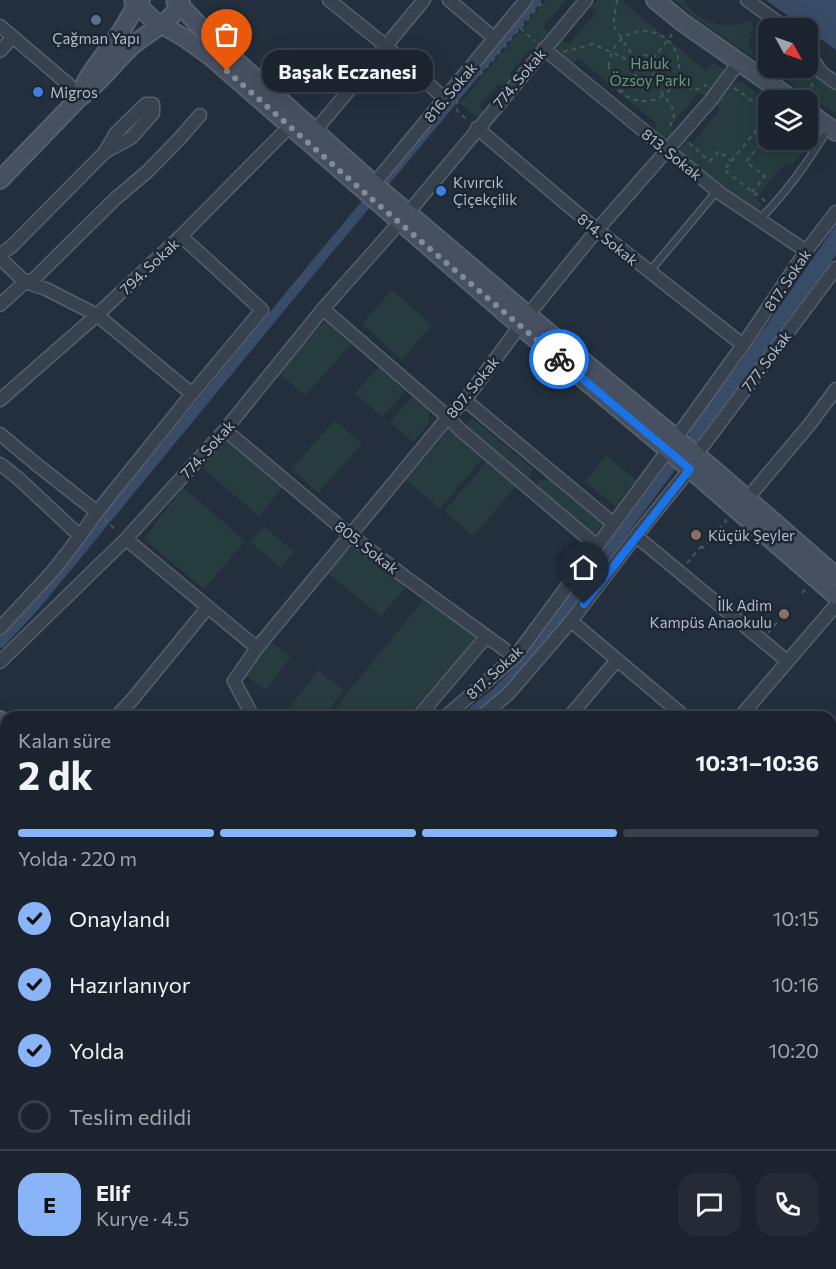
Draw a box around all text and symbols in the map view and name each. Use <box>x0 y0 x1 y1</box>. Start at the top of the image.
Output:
pin <box>201 9 252 71</box>
marker: Çağman Yapı <box>89 13 103 27</box>
icon: bag <box>210 18 243 51</box>
north arrow <box>758 18 818 78</box>
map controls <box>758 18 818 150</box>
place label: Çağman Yapı <box>52 29 140 47</box>
street label: 774. Sokak <box>489 45 549 111</box>
callout: Başak Eczanesi <box>263 50 434 92</box>
park label: Haluk Özsoy Parkı <box>609 54 691 89</box>
street label: 816. Sokak <box>420 58 480 126</box>
text: Başak Eczanesi <box>278 59 417 83</box>
place label: Migros <box>50 83 98 101</box>
marker: Migros <box>31 85 45 99</box>
button: layers <box>758 90 818 150</box>
street label: 813. Sokak <box>638 124 706 184</box>
place label: Kıvırcık Çiçekçilik <box>453 173 517 208</box>
marker: Kıvırcık Çiçekçilik <box>434 184 448 198</box>
street label: 814. Sokak <box>574 209 642 269</box>
street label: 794. Sokak <box>116 234 182 298</box>
street label: 817. Sokak <box>760 246 814 314</box>
street label: 777. Sokak <box>737 327 795 395</box>
courier <box>529 329 589 389</box>
icon: bike <box>543 343 576 376</box>
street label: 807. Sokak <box>442 353 502 421</box>
street label: 774. Sokak <box>176 416 238 482</box>
street label: 805. Sokak <box>332 517 402 577</box>
place label: Küçük Şeyler <box>708 526 795 544</box>
marker: Küçük Şeyler <box>689 528 703 542</box>
pin <box>558 542 609 604</box>
icon: home <box>567 551 600 584</box>
place label: İlk Adim Kampüs Anaokulu <box>650 596 772 631</box>
marker: İlk Adim Kampüs Anaokulu <box>777 607 791 621</box>
street label: 817. Sokak <box>462 641 526 703</box>
text: Kalan süre <box>18 728 111 752</box>
text: 10:31–10:36 <box>696 749 819 776</box>
text: 2 dk <box>18 750 93 798</box>
text: Yolda · 220 m <box>18 846 137 870</box>
icon: check <box>18 902 51 935</box>
text: Onaylandı <box>69 905 170 932</box>
text: 10:15 <box>773 906 819 930</box>
icon: check <box>18 968 51 1001</box>
text: Hazırlanıyor <box>69 971 191 998</box>
text: 10:16 <box>772 972 819 996</box>
icon: check <box>18 1034 51 1067</box>
text: Yolda <box>69 1037 124 1064</box>
text: 10:20 <box>769 1038 819 1062</box>
text: Teslim edildi <box>69 1103 192 1130</box>
button: chat <box>678 1173 741 1236</box>
button: phone <box>756 1173 819 1236</box>
text: Elif <box>96 1179 130 1206</box>
text: E <box>43 1191 56 1218</box>
text: Kurye · 4.5 <box>96 1206 189 1230</box>

